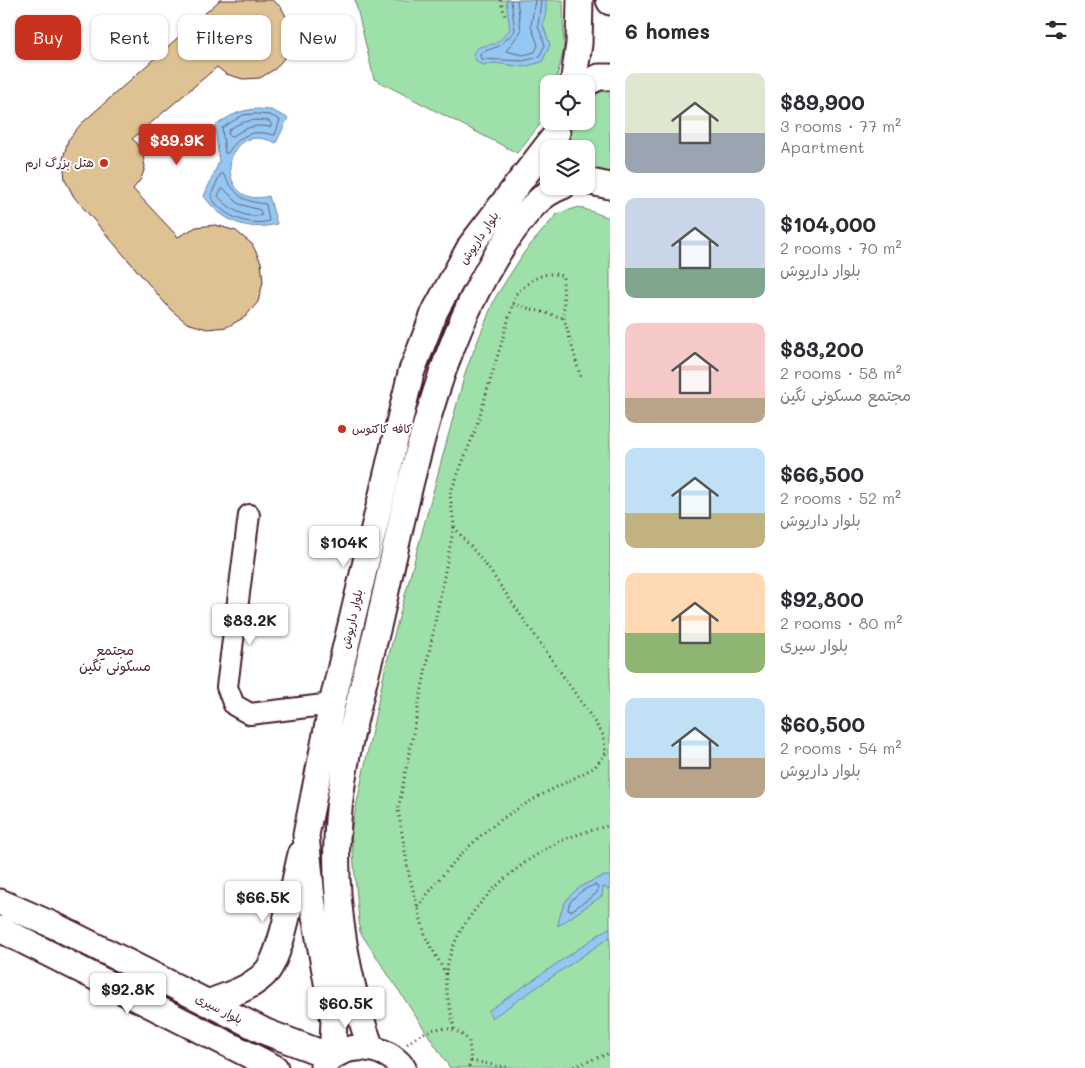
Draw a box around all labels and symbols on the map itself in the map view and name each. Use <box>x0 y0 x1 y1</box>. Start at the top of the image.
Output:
pin: $89.9K <box>136 124 218 166</box>
place label: هتل بزرگ ارم <box>25 154 94 172</box>
marker: هتل بزرگ ارم <box>98 157 110 169</box>
street label: بلوار داریوش <box>455 208 503 268</box>
place label: کافه کاکتوس <box>352 420 412 436</box>
marker: کافه کاکتوس <box>336 423 348 435</box>
pin: $104K <box>309 526 379 568</box>
street label: بلوار داریوش <box>336 587 367 650</box>
pin: $83.2K <box>209 604 291 646</box>
district label: مجتمع مسکونی نگین <box>79 640 151 675</box>
pin: $66.5K <box>222 880 304 923</box>
pin: $92.8K <box>87 972 169 1015</box>
pin: $60.5K <box>305 986 387 1029</box>
street label: بلوار سیری <box>193 989 246 1028</box>

